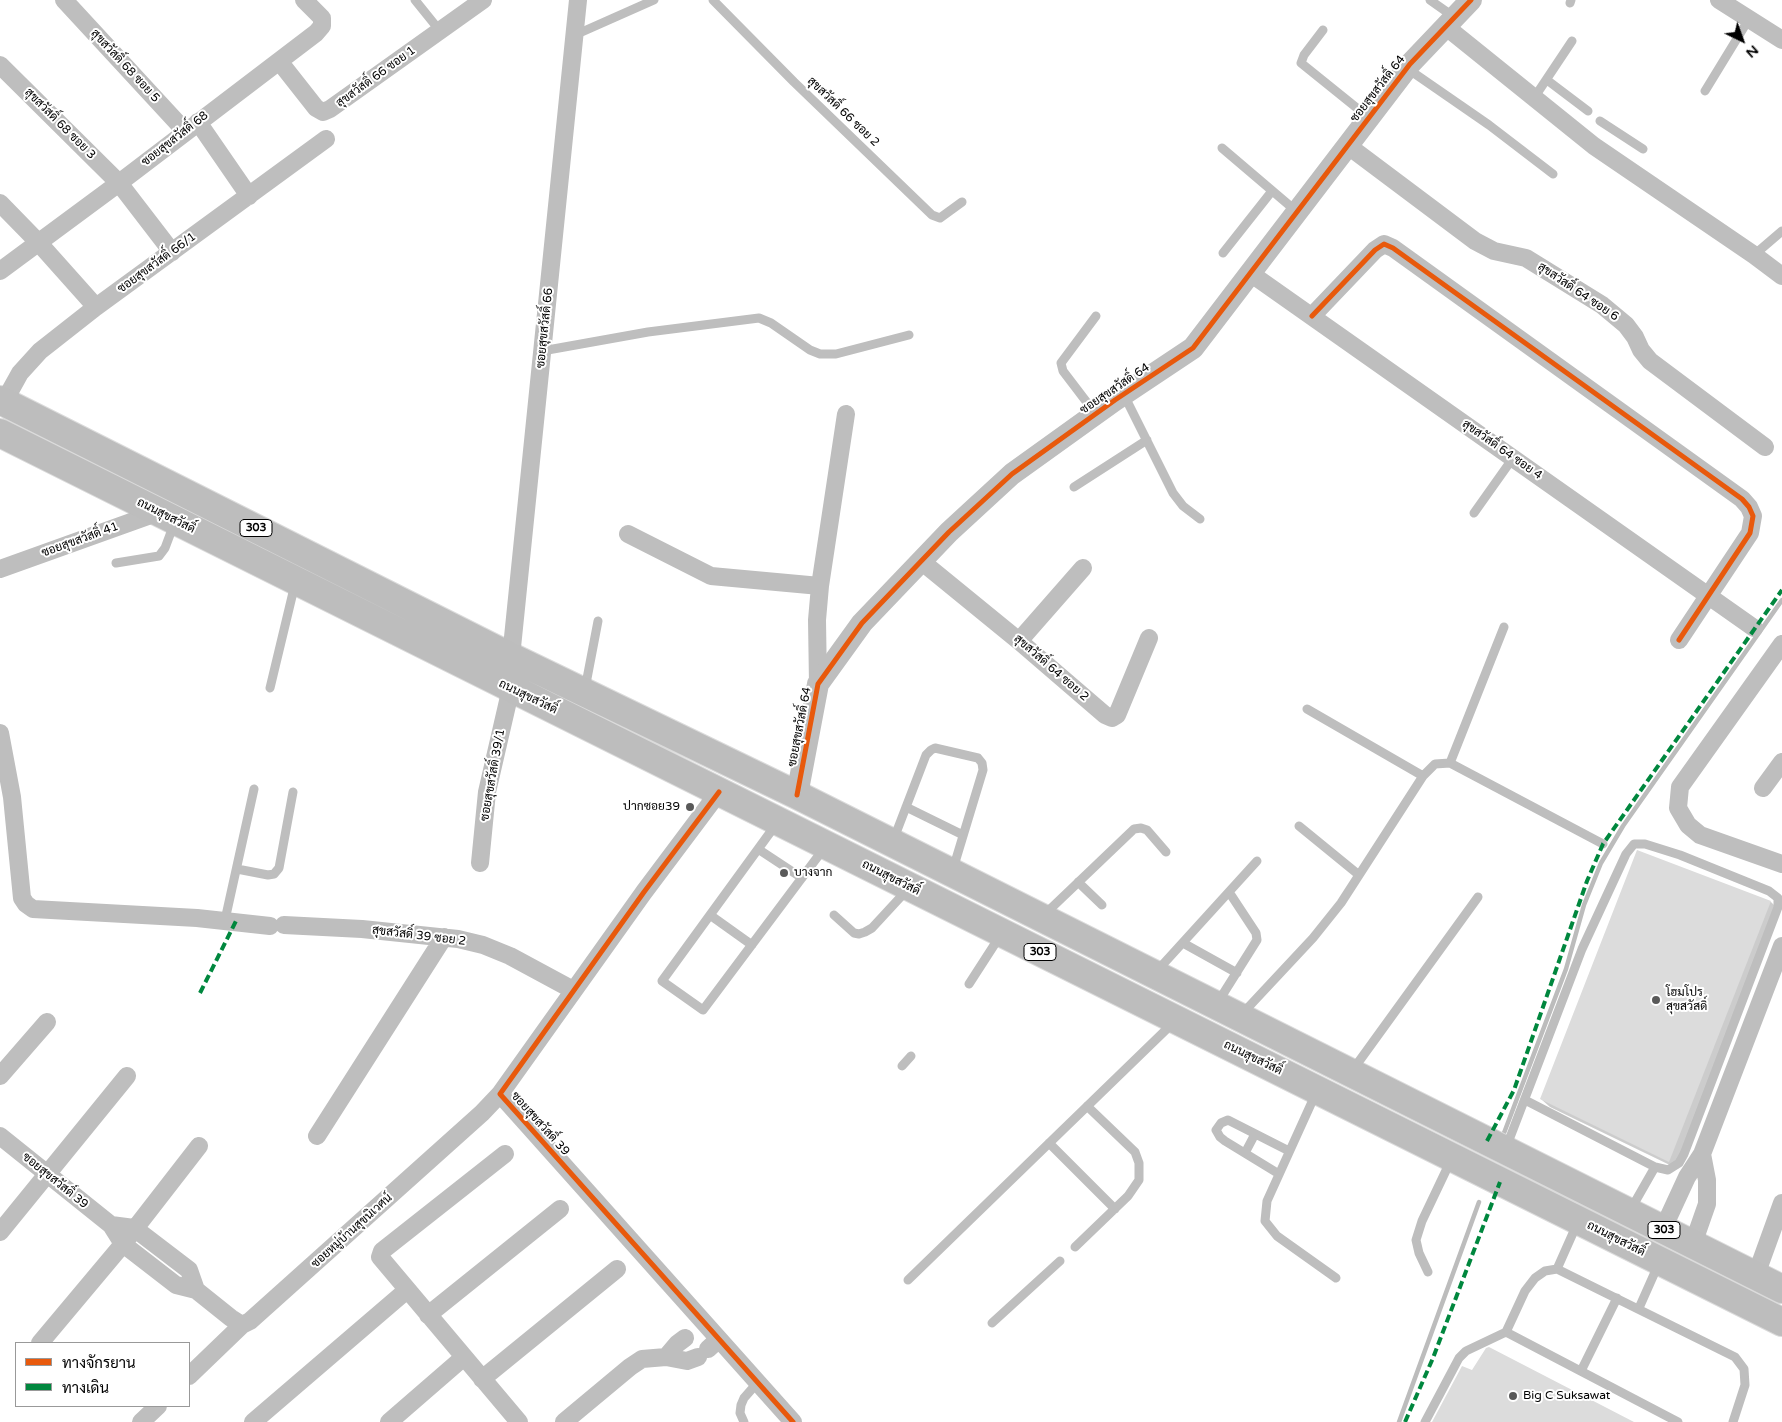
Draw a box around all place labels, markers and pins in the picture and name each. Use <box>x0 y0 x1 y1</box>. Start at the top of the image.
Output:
place label: ปากซอย39 <box>623 800 680 814</box>
marker: ปากซอย39 <box>684 801 696 813</box>
place label: บางจาก <box>794 866 832 880</box>
marker: บางจาก <box>778 867 790 879</box>
place label: โฮมโปร สุขสวัสดิ์ <box>1666 986 1707 1014</box>
marker: โฮมโปร สุขสวัสดิ์ <box>1650 994 1662 1006</box>
place label: Big C Suksawat <box>1523 1389 1610 1403</box>
marker: Big C Suksawat <box>1507 1390 1519 1402</box>

